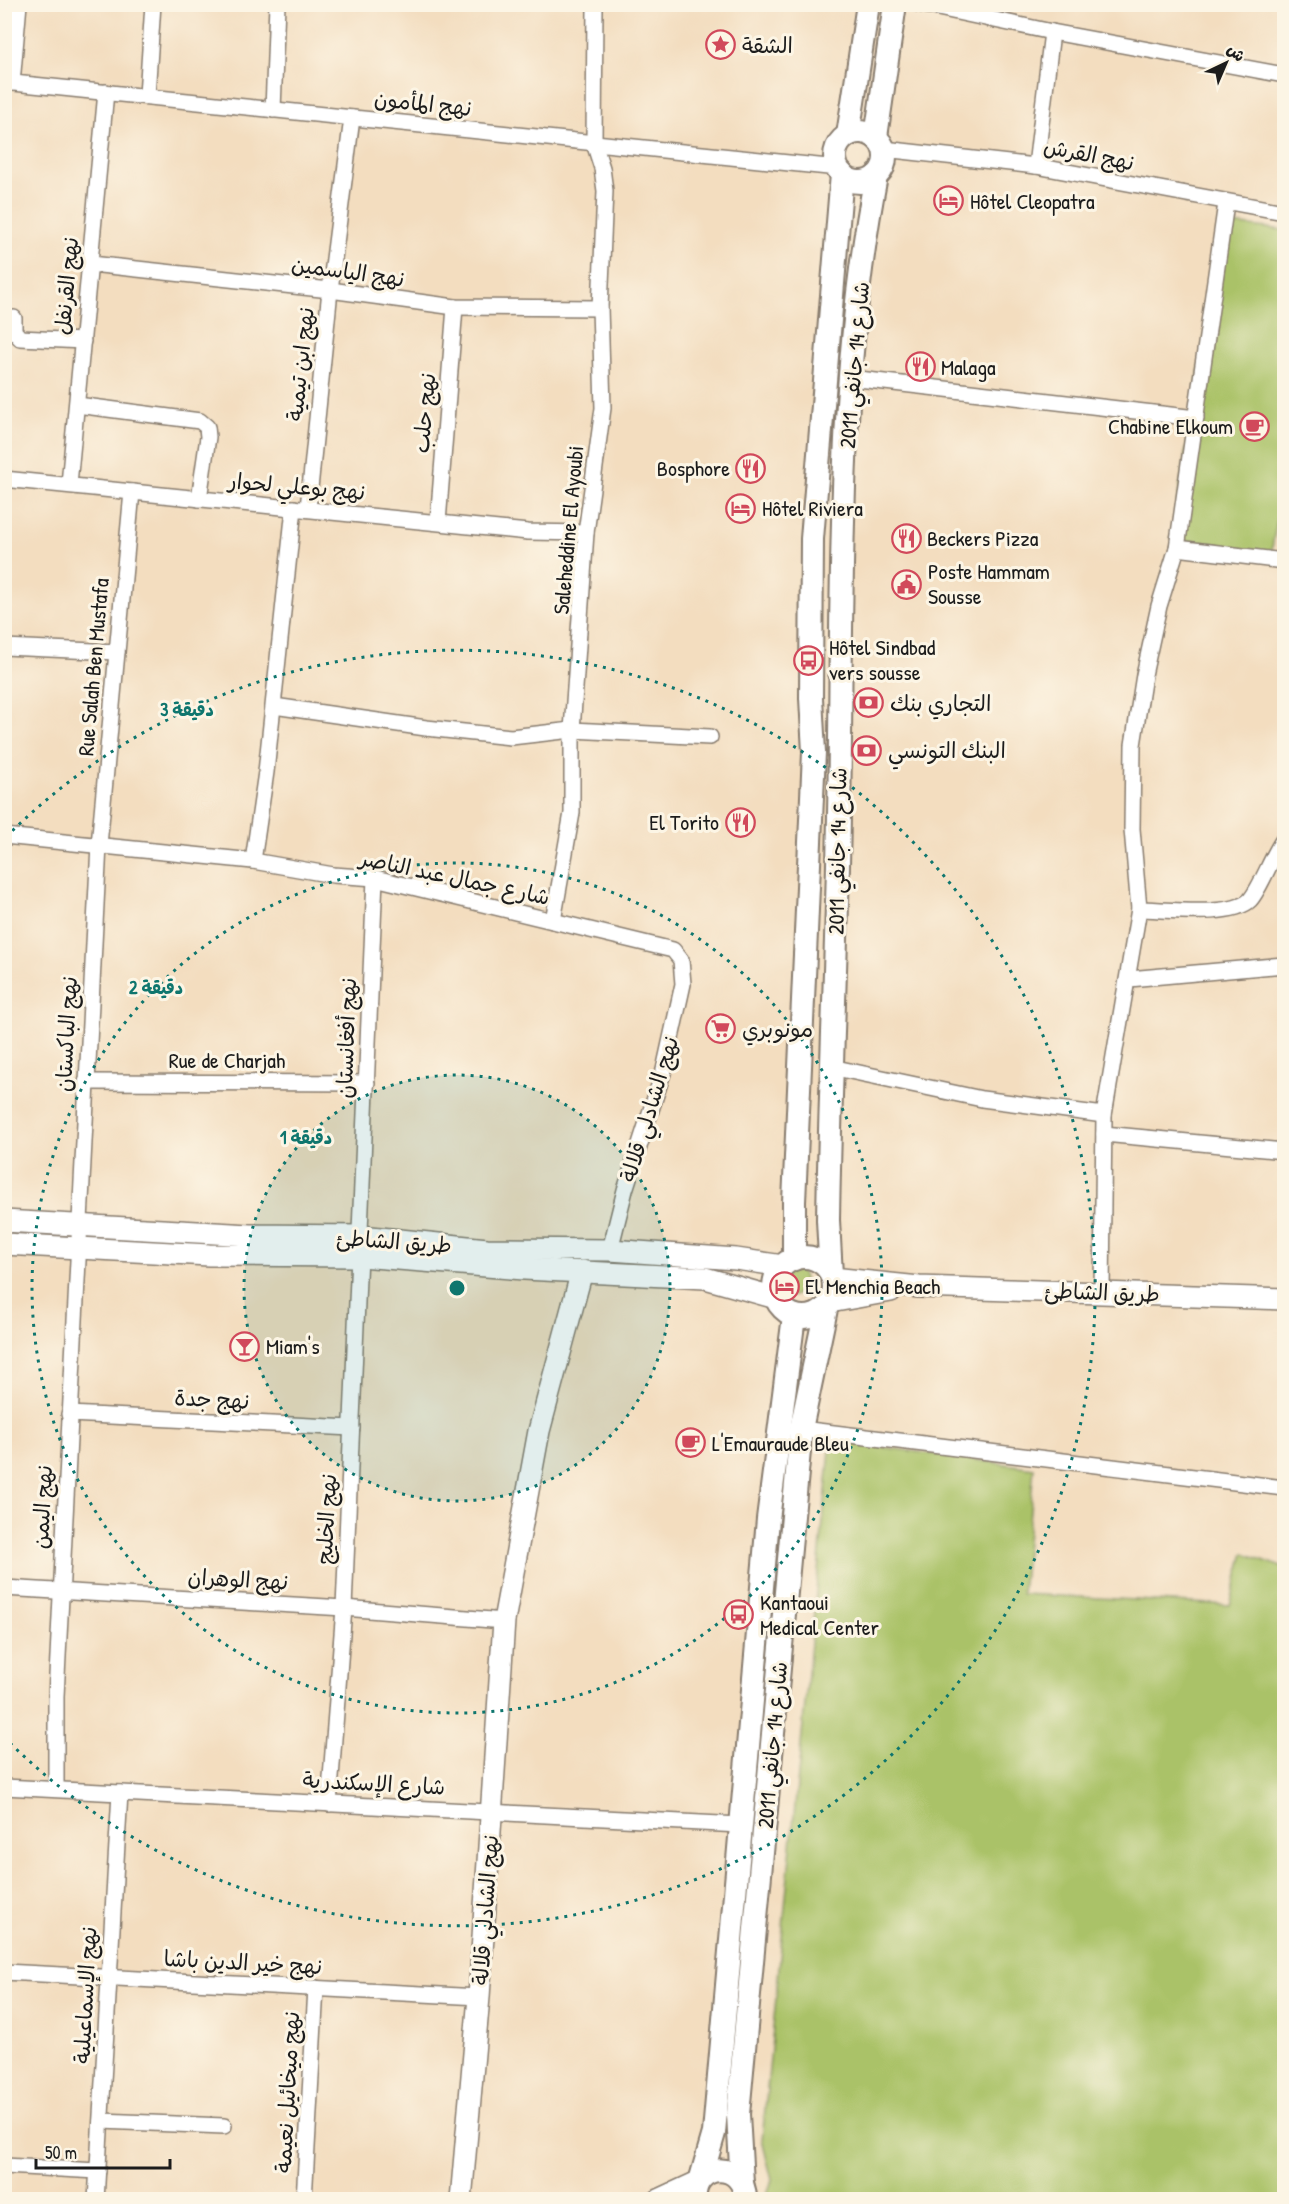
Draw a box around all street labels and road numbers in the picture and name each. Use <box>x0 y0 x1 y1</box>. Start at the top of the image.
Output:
street label: نهج المأمون <box>373 83 473 124</box>
street label: نهج القرش <box>1041 131 1137 178</box>
street label: نهج القرنفل <box>47 236 86 336</box>
street label: نهج الياسمين <box>289 248 407 295</box>
street label: شارع 14 جانفي 2011 <box>832 280 881 450</box>
street label: نهج ابن تيمية <box>279 306 322 423</box>
street label: نهج حلب <box>406 372 443 455</box>
street label: Saleheddine El Ayoubi <box>546 444 590 616</box>
street label: نهج بوعلي لحوار <box>225 465 367 512</box>
street label: Rue Salah Ben Mustafa <box>70 577 116 757</box>
street label: شارع 14 جانفي 2011 <box>821 767 858 935</box>
street label: شارع جمال عبد الناصر <box>355 842 553 913</box>
street label: نهج الباكستان <box>48 975 85 1093</box>
street label: نهج أفغانستان <box>329 977 364 1099</box>
street label: نهج الشادلي قلالة <box>613 1032 690 1187</box>
street label: Rue de Charjah <box>169 1045 285 1075</box>
street label: طريق الشاطئ <box>335 1222 453 1260</box>
street label: طريق الشاطئ <box>1044 1275 1160 1309</box>
street label: نهج جدة <box>174 1382 250 1417</box>
street label: نهج اليمن <box>25 1464 60 1550</box>
street label: نهج الخليج <box>309 1473 344 1565</box>
street label: نهج الوهران <box>187 1561 289 1598</box>
street label: شارع 14 جانفي 2011 <box>750 1660 799 1830</box>
street label: شارع الإسكندرية <box>302 1764 446 1803</box>
street label: نهج الشادلي قلالة <box>465 1834 510 1987</box>
street label: نهج الإسماعيلية <box>66 1926 105 2064</box>
street label: نهج خير الدين باشا <box>163 1943 323 1982</box>
street label: نهج ميخائيل نعيمة <box>268 2010 307 2174</box>

